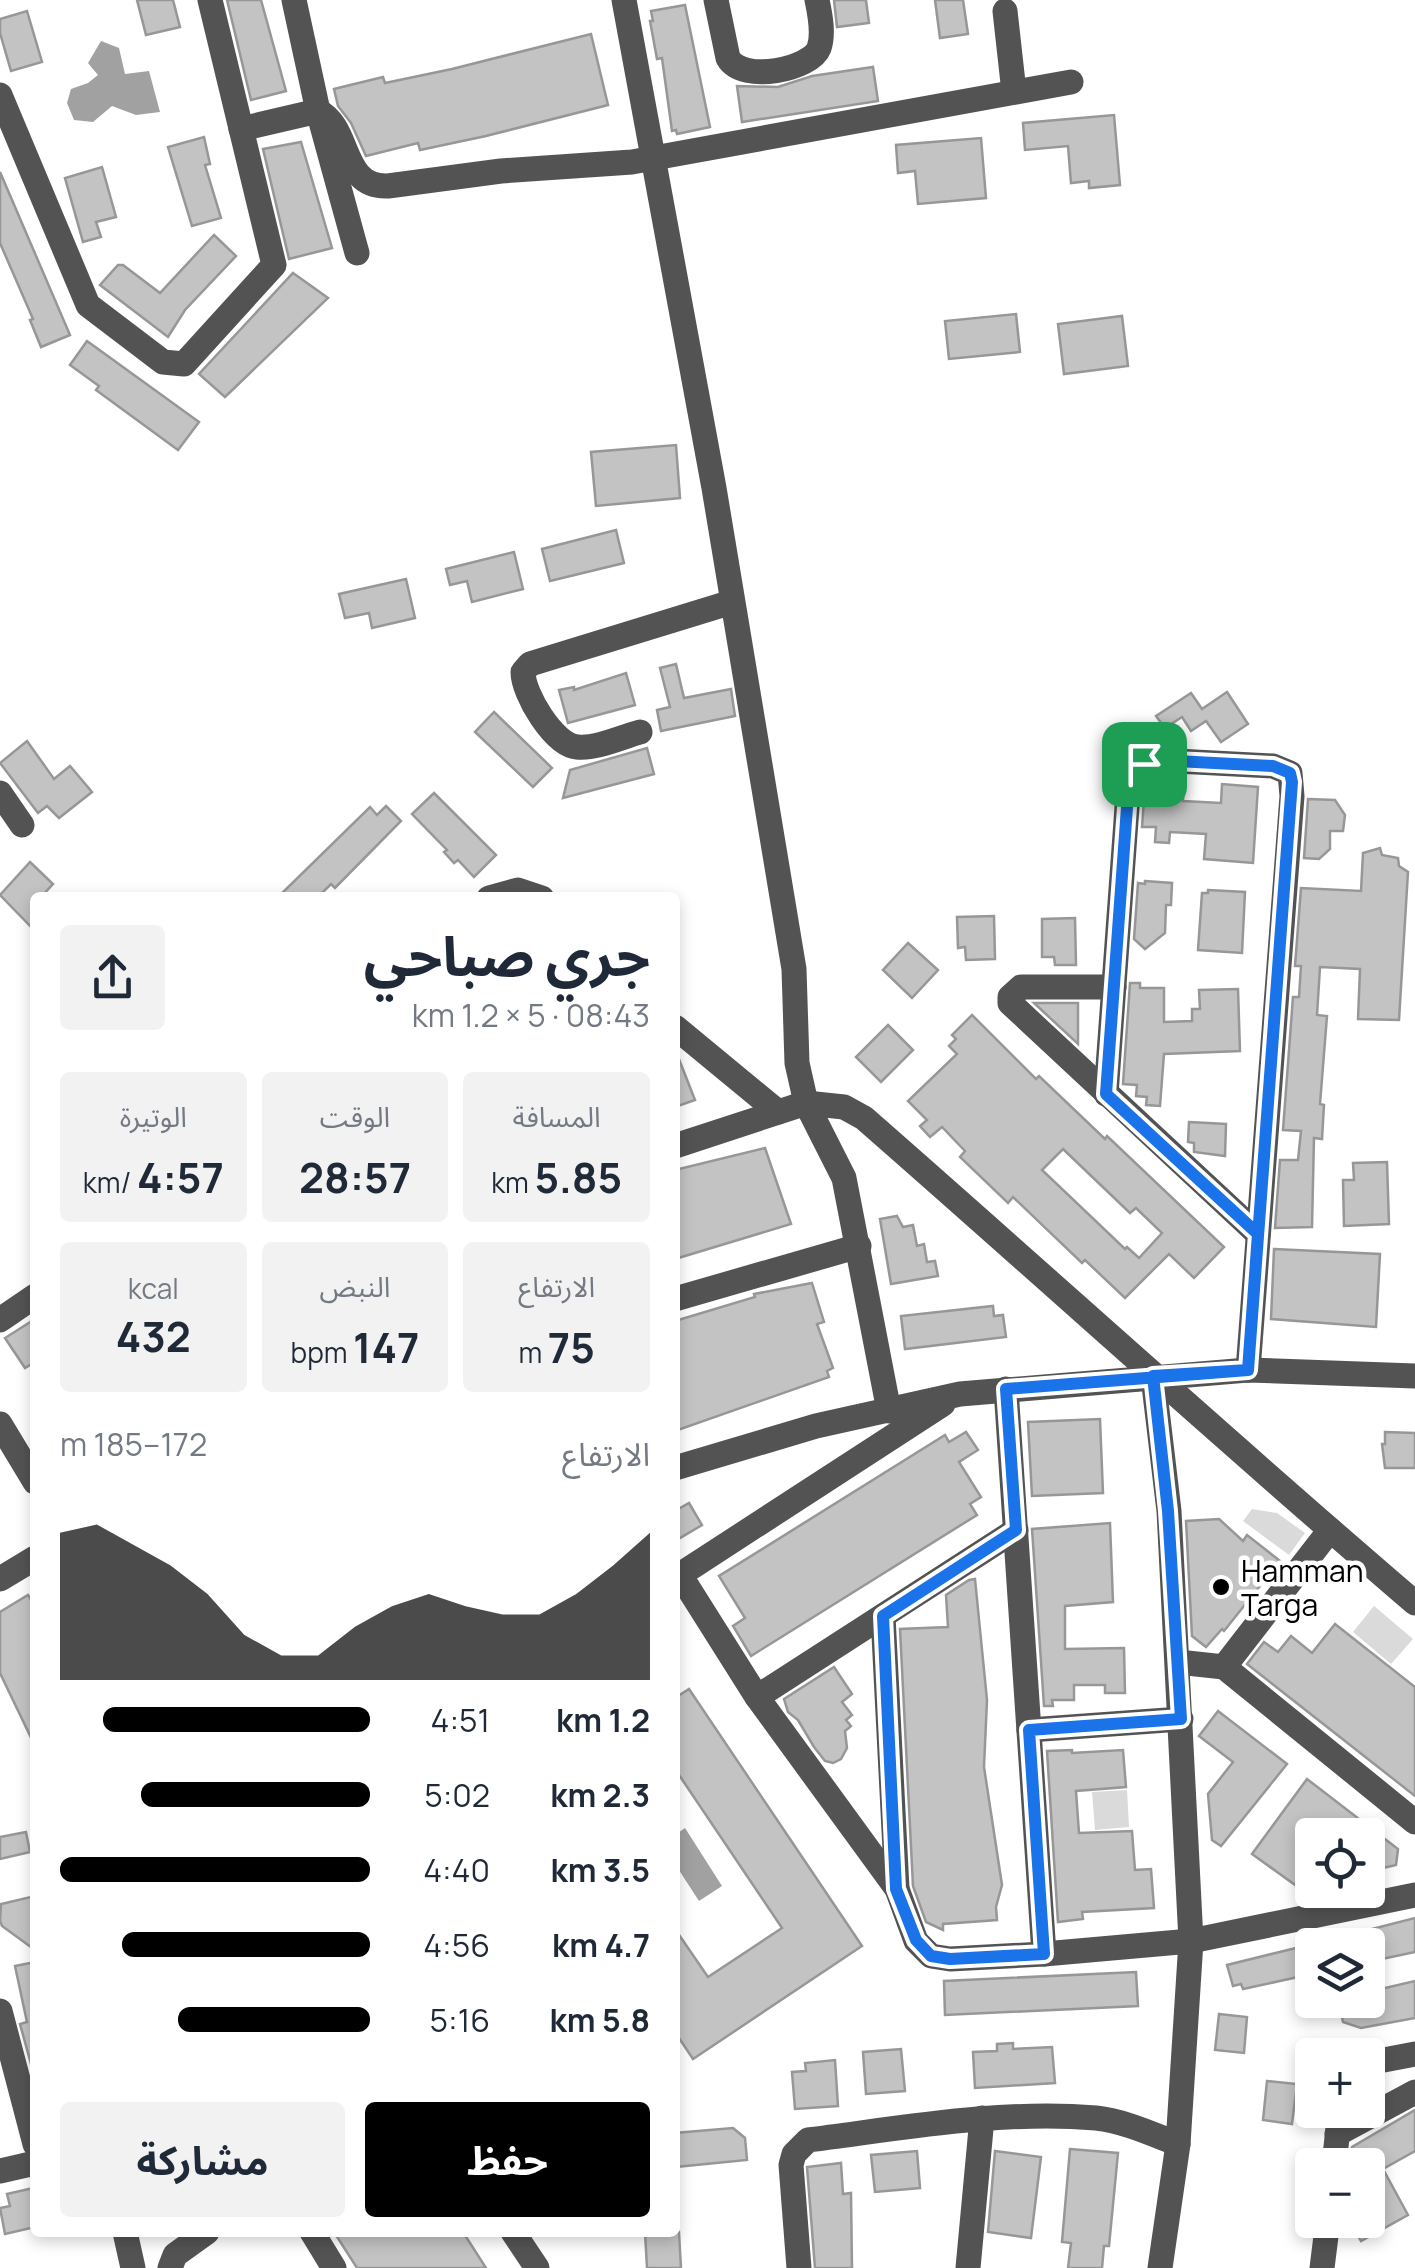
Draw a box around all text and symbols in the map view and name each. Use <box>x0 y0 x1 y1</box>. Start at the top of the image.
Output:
pin <box>1102 722 1187 807</box>
icon: arrive <box>1117 737 1172 792</box>
text: جري صباحي <box>364 917 650 993</box>
button: share <box>60 925 165 1030</box>
text: 08:43 · 5 × 1.2 km <box>412 993 650 1037</box>
text: الوتيرة <box>120 1097 187 1135</box>
text: الوقت <box>320 1097 390 1135</box>
text: المسافة <box>513 1097 601 1135</box>
text: 4:57 <box>137 1148 224 1206</box>
text: 28:57 <box>299 1148 411 1206</box>
text: 5.85 <box>534 1148 622 1206</box>
text: /km <box>83 1163 137 1201</box>
text: km <box>491 1163 534 1201</box>
text: النبض <box>320 1267 391 1305</box>
text: الارتفاع <box>518 1267 595 1305</box>
text: kcal <box>128 1269 179 1307</box>
text: 432 <box>116 1307 191 1365</box>
text: 147 <box>353 1318 419 1376</box>
text: 75 <box>548 1318 595 1376</box>
text: bpm <box>291 1333 353 1371</box>
text: m <box>518 1333 548 1371</box>
text: 172–185 m <box>60 1422 207 1466</box>
text: الارتفاع <box>562 1432 650 1476</box>
place label: Hamman Targa <box>1241 1550 1364 1625</box>
marker: Hamman Targa <box>1210 1576 1232 1598</box>
text: 4:51 <box>431 1698 490 1742</box>
text: 1.2 km <box>556 1698 650 1742</box>
text: 5:02 <box>424 1773 490 1817</box>
text: 2.3 km <box>550 1773 650 1817</box>
map controls <box>1295 1818 1385 2238</box>
button: locate <box>1295 1818 1385 1908</box>
text: 4:40 <box>423 1848 490 1892</box>
text: 3.5 km <box>551 1848 650 1892</box>
text: 4:56 <box>423 1923 490 1967</box>
text: 4.7 km <box>552 1923 650 1967</box>
button: layers <box>1295 1928 1385 2018</box>
text: 5:16 <box>430 1998 490 2042</box>
text: 5.8 km <box>550 1998 650 2042</box>
button: + <box>1295 2038 1385 2128</box>
button: مشاركة <box>60 2102 345 2217</box>
button: حفظ <box>365 2102 650 2217</box>
button: − <box>1295 2148 1385 2238</box>

